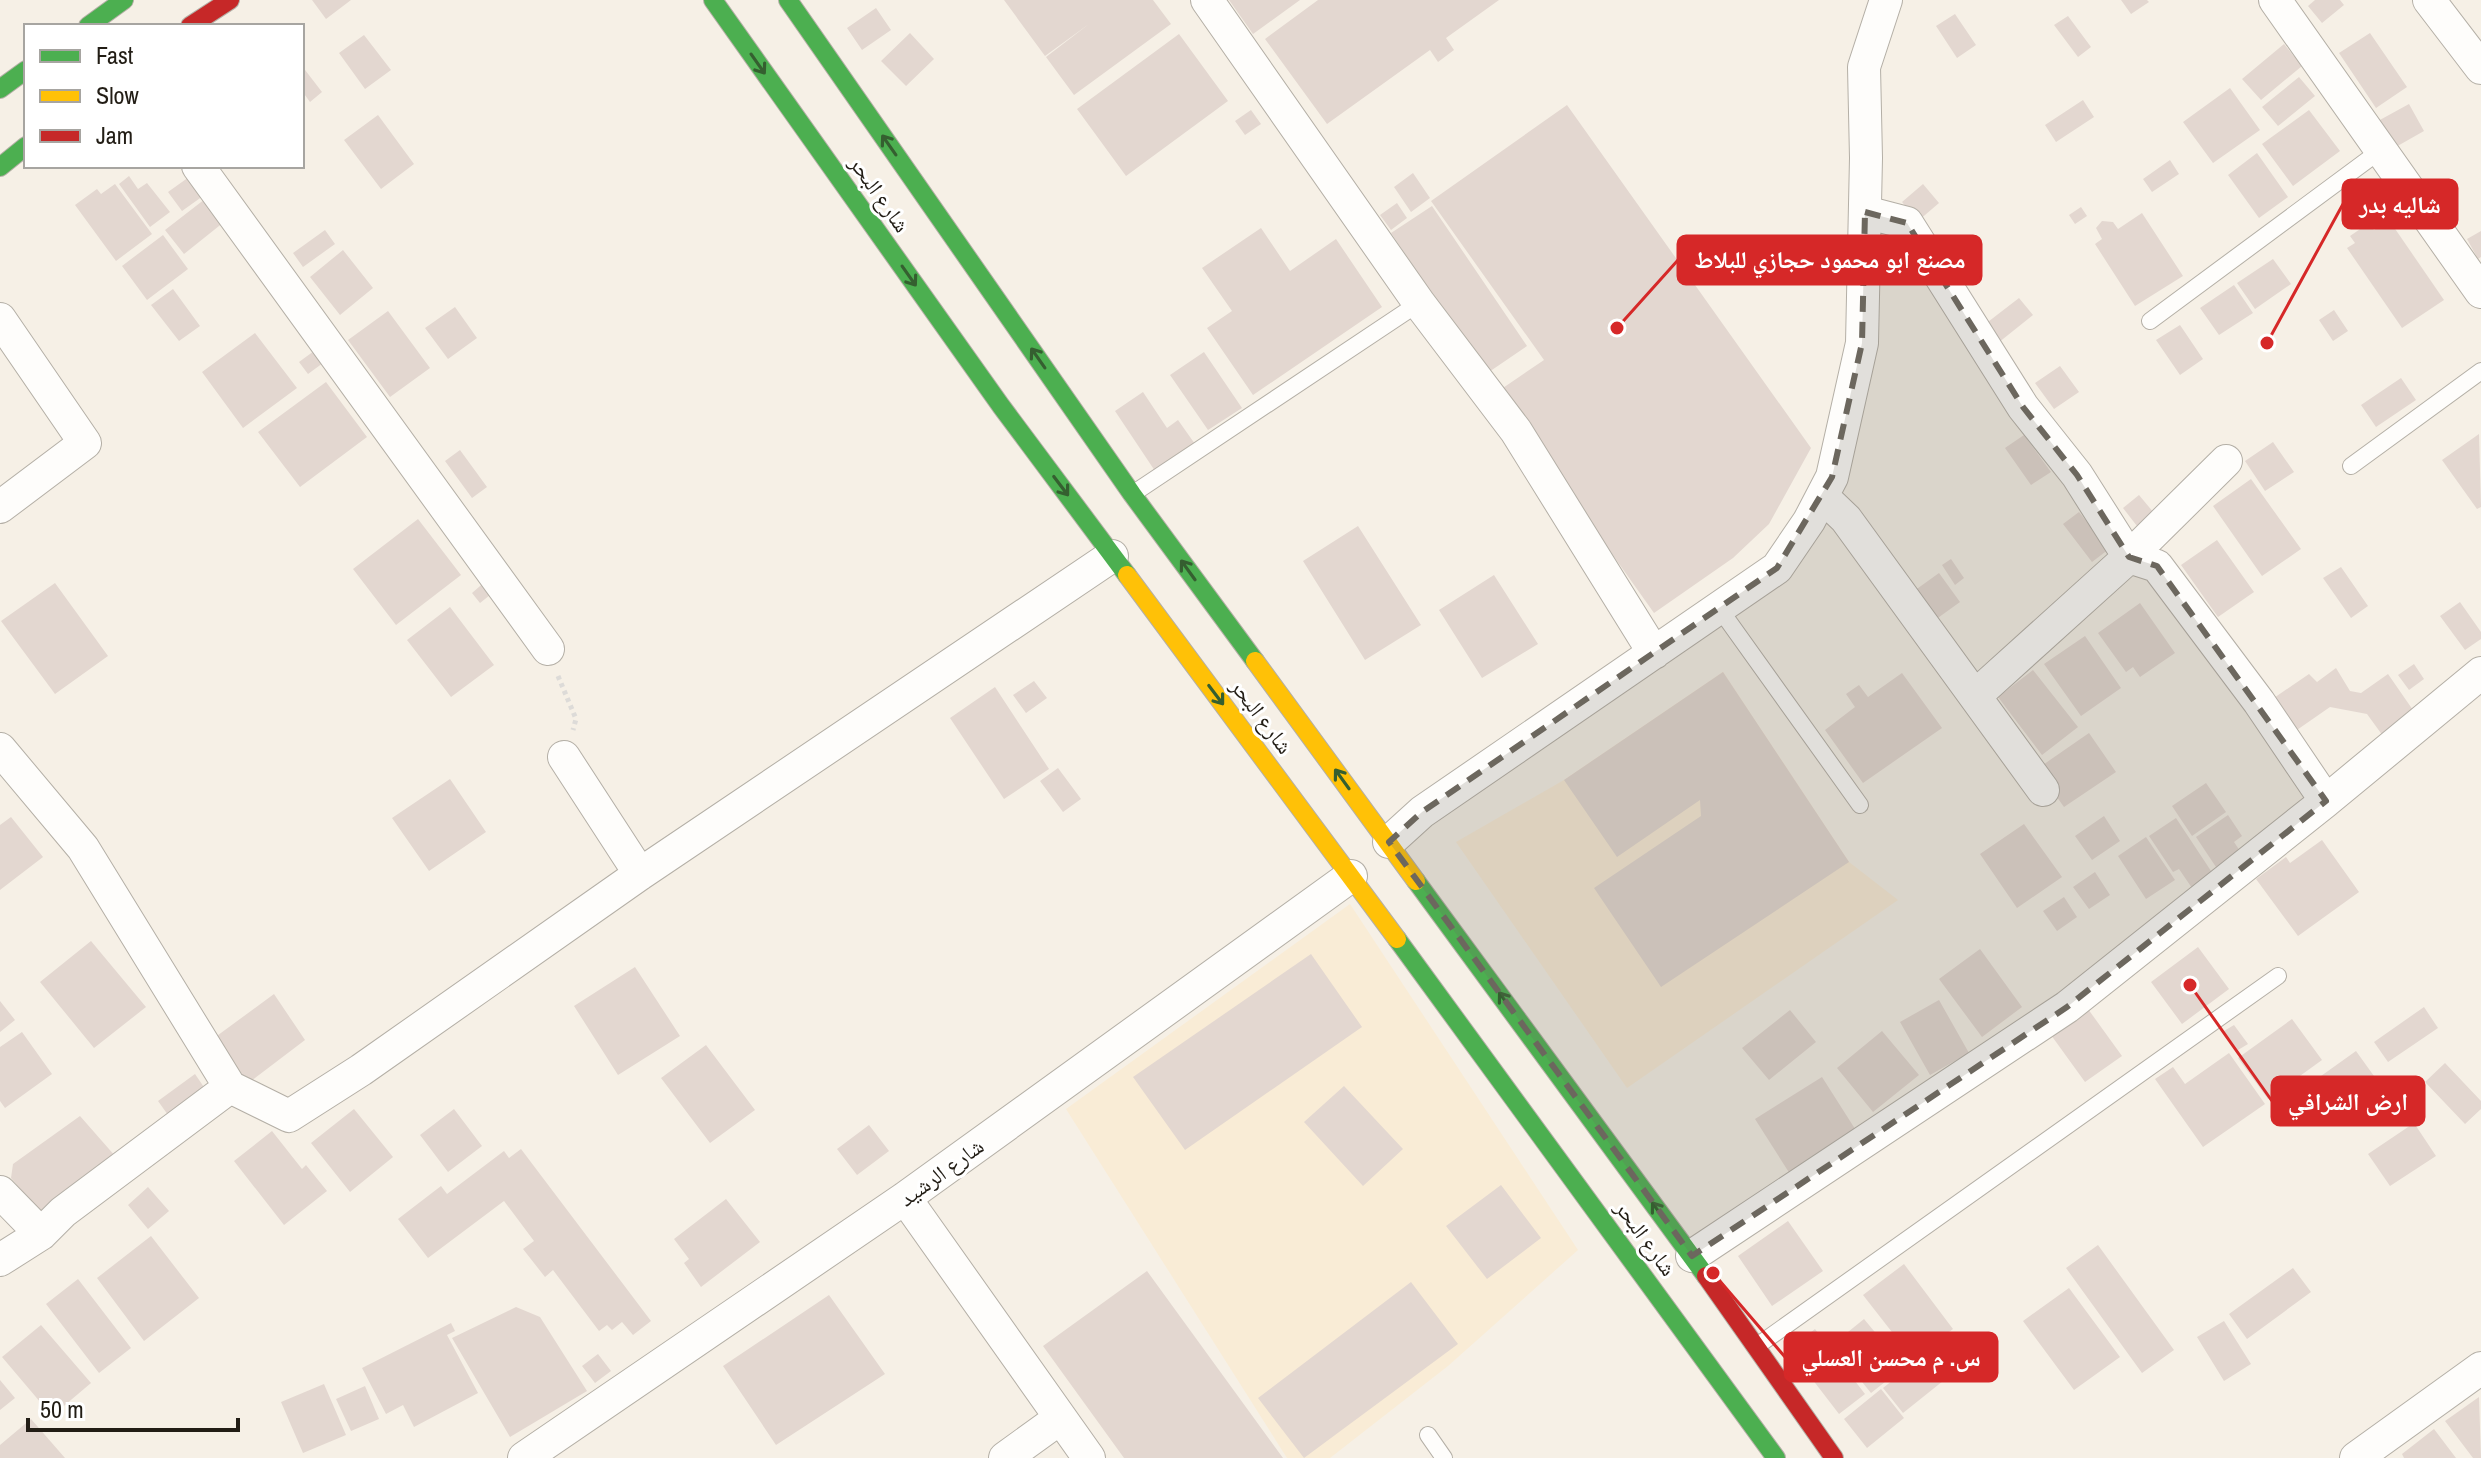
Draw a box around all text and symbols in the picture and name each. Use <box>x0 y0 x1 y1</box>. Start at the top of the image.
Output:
legend <box>24 24 304 168</box>
text: Fast <box>96 39 134 71</box>
one-way arrow <box>750 52 766 74</box>
text: Slow <box>96 79 139 111</box>
text: Jam <box>96 119 133 151</box>
one-way arrow <box>881 134 897 156</box>
street label: شارع البحر <box>842 149 917 238</box>
callout: شاليه بدر <box>2343 180 2457 228</box>
text: شاليه بدر <box>2358 188 2441 220</box>
callout: مصنع ابو محمود حجازي للبلاط <box>1678 236 1981 284</box>
text: مصنع ابو محمود حجازي للبلاط <box>1694 243 1966 279</box>
one-way arrow <box>900 264 917 286</box>
one-way arrow <box>1030 348 1046 370</box>
one-way arrow <box>1052 475 1069 497</box>
one-way arrow <box>1180 560 1197 581</box>
street label: شارع البحر <box>1223 672 1300 760</box>
one-way arrow <box>1208 684 1225 705</box>
one-way arrow <box>1334 769 1351 791</box>
one-way arrow <box>1498 992 1515 1013</box>
callout: ارض الشرافي <box>2272 1077 2424 1125</box>
text: ارض الشرافي <box>2288 1085 2408 1121</box>
street label: شارع الرشيد <box>892 1131 990 1213</box>
street label: شارع البحر <box>1608 1193 1684 1282</box>
one-way arrow <box>1651 1201 1668 1223</box>
callout: س. م محسن العسلي <box>1785 1333 1997 1381</box>
text: س. م محسن العسلي <box>1801 1341 1981 1377</box>
scale bar <box>28 1382 238 1432</box>
text: 50 m <box>40 1393 84 1425</box>

